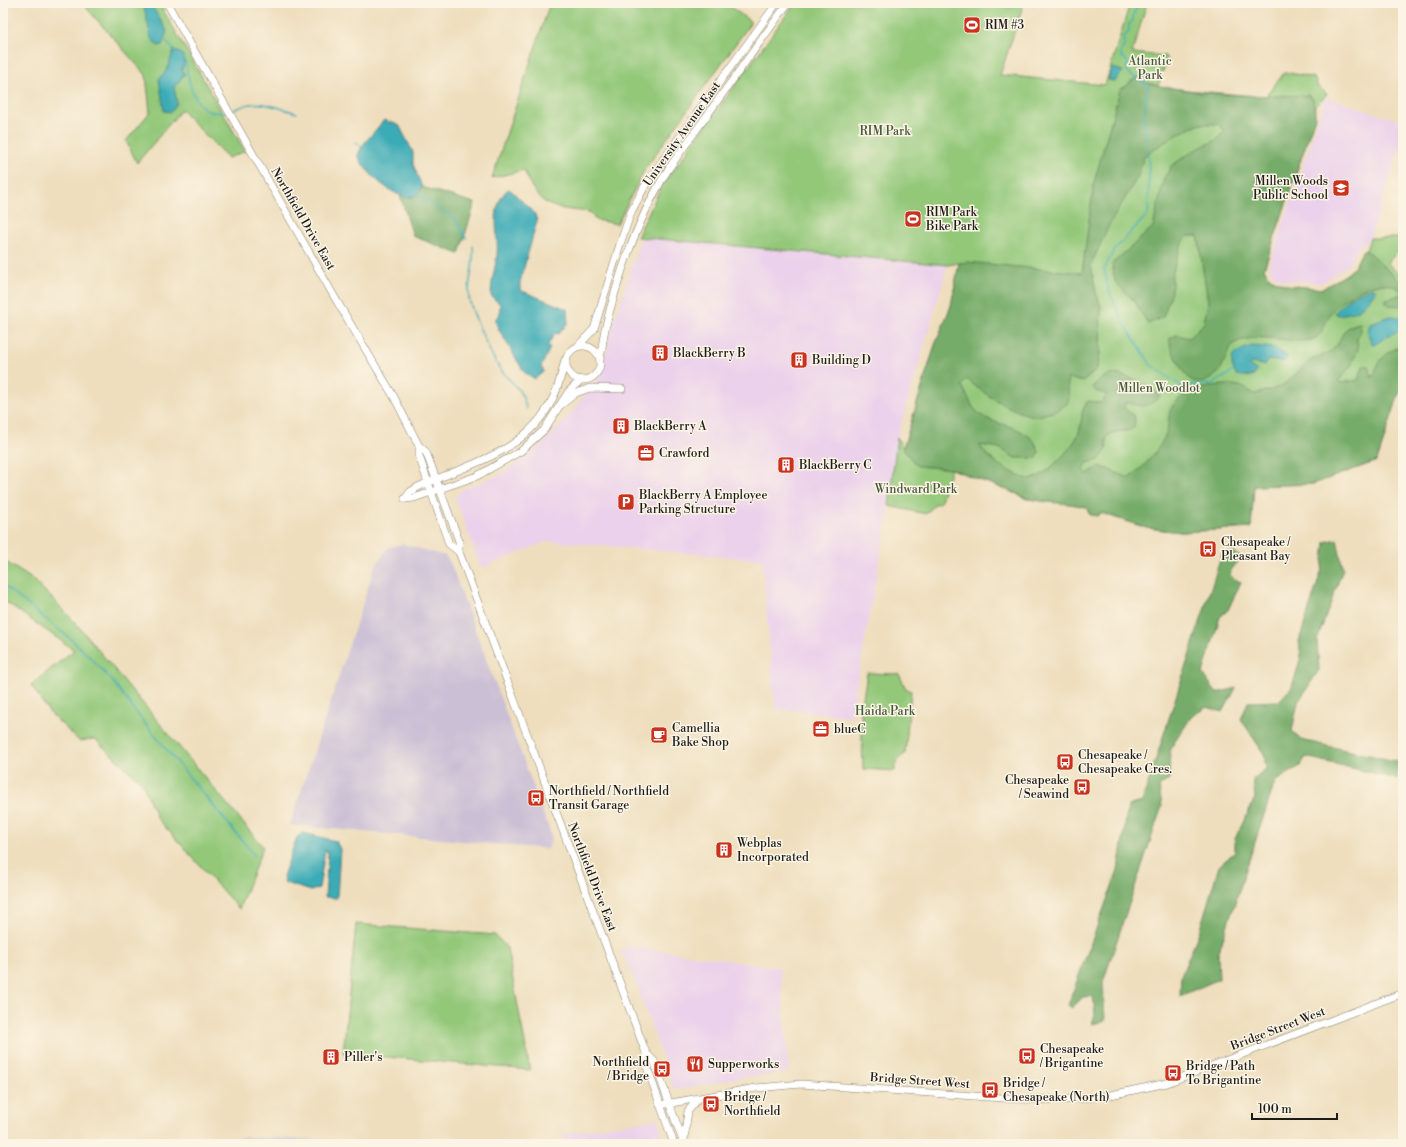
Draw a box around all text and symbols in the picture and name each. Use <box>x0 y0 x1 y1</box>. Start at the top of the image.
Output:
sports icon: RIM #3 <box>962 15 982 35</box>
place label: RIM #3 <box>985 18 1024 33</box>
park label: Atlantic Park <box>1127 54 1172 83</box>
street label: University Avenue East <box>640 78 724 189</box>
park label: RIM Park <box>860 124 911 139</box>
street label: Northfield Drive East <box>268 165 339 274</box>
place label: Millen Woods Public School <box>1253 174 1328 203</box>
school or university icon: Millen Woods Public School <box>1331 178 1351 198</box>
place label: RIM Park Bike Park <box>925 205 979 234</box>
sports icon: RIM Park Bike Park <box>903 209 923 229</box>
building icon: BlackBerry B <box>650 343 670 363</box>
place label: BlackBerry B <box>672 346 746 361</box>
building icon: Building D <box>789 350 809 370</box>
place label: Building D <box>811 353 871 368</box>
park label: Millen Woodlot <box>1118 381 1201 396</box>
building icon: BlackBerry A <box>611 416 631 436</box>
place label: BlackBerry A <box>633 419 707 434</box>
office icon: Crawford <box>636 443 656 463</box>
place label: Crawford <box>659 446 710 461</box>
building icon: BlackBerry C <box>776 455 796 475</box>
place label: BlackBerry C <box>798 458 871 473</box>
park label: Windward Park <box>874 482 958 497</box>
place label: BlackBerry A Employee Parking Structure <box>638 488 767 517</box>
parking icon: BlackBerry A Employee Parking Structure <box>616 492 636 512</box>
place label: Chesapeake / Pleasant Bay <box>1221 535 1291 564</box>
bus stop icon: Chesapeake / Pleasant Bay <box>1198 539 1218 559</box>
park label: Haida Park <box>855 704 916 719</box>
office icon: blueC <box>811 719 831 739</box>
place label: Camellia Bake Shop <box>671 721 729 750</box>
place label: blueC <box>834 722 866 737</box>
cafe icon: Camellia Bake Shop <box>649 725 669 745</box>
place label: Chesapeake / Chesapeake Cres. <box>1078 748 1172 777</box>
bus stop icon: Chesapeake / Chesapeake Cres. <box>1055 752 1075 772</box>
place label: Chesapeake / Seawind <box>1005 773 1069 802</box>
bus stop icon: Chesapeake / Seawind <box>1072 777 1092 797</box>
place label: Northfield / Northfield Transit Garage <box>549 784 669 813</box>
bus stop icon: Northfield / Northfield Transit Garage <box>526 788 546 808</box>
street label: Northfield Drive East <box>564 820 620 934</box>
place label: Webplas Incorporated <box>736 836 809 865</box>
building icon: Webplas Incorporated <box>714 840 734 860</box>
street label: Bridge Street West <box>1228 1004 1328 1054</box>
place label: Chesapeake / Brigantine <box>1039 1042 1104 1071</box>
bus stop icon: Chesapeake / Brigantine <box>1017 1046 1037 1066</box>
building icon: Piller's <box>321 1047 341 1067</box>
place label: Piller's <box>344 1050 382 1065</box>
restaurant icon: Supperworks <box>685 1054 705 1074</box>
place label: Northfield / Bridge <box>593 1055 649 1084</box>
place label: Supperworks <box>708 1057 779 1072</box>
bus stop icon: Northfield / Bridge <box>652 1059 672 1079</box>
place label: Bridge / Path To Brigantine <box>1185 1059 1261 1088</box>
bus stop icon: Bridge / Path To Brigantine <box>1163 1063 1183 1083</box>
street label: Bridge Street West <box>869 1070 971 1092</box>
place label: Bridge / Chesapeake (North) <box>1002 1076 1110 1105</box>
bus stop icon: Bridge / Chesapeake (North) <box>980 1080 1000 1100</box>
place label: Bridge / Northfield <box>723 1090 781 1119</box>
bus stop icon: Bridge / Northfield <box>701 1094 721 1114</box>
scale bar <box>1252 1095 1337 1121</box>
text: 100 m <box>1258 1102 1292 1117</box>

